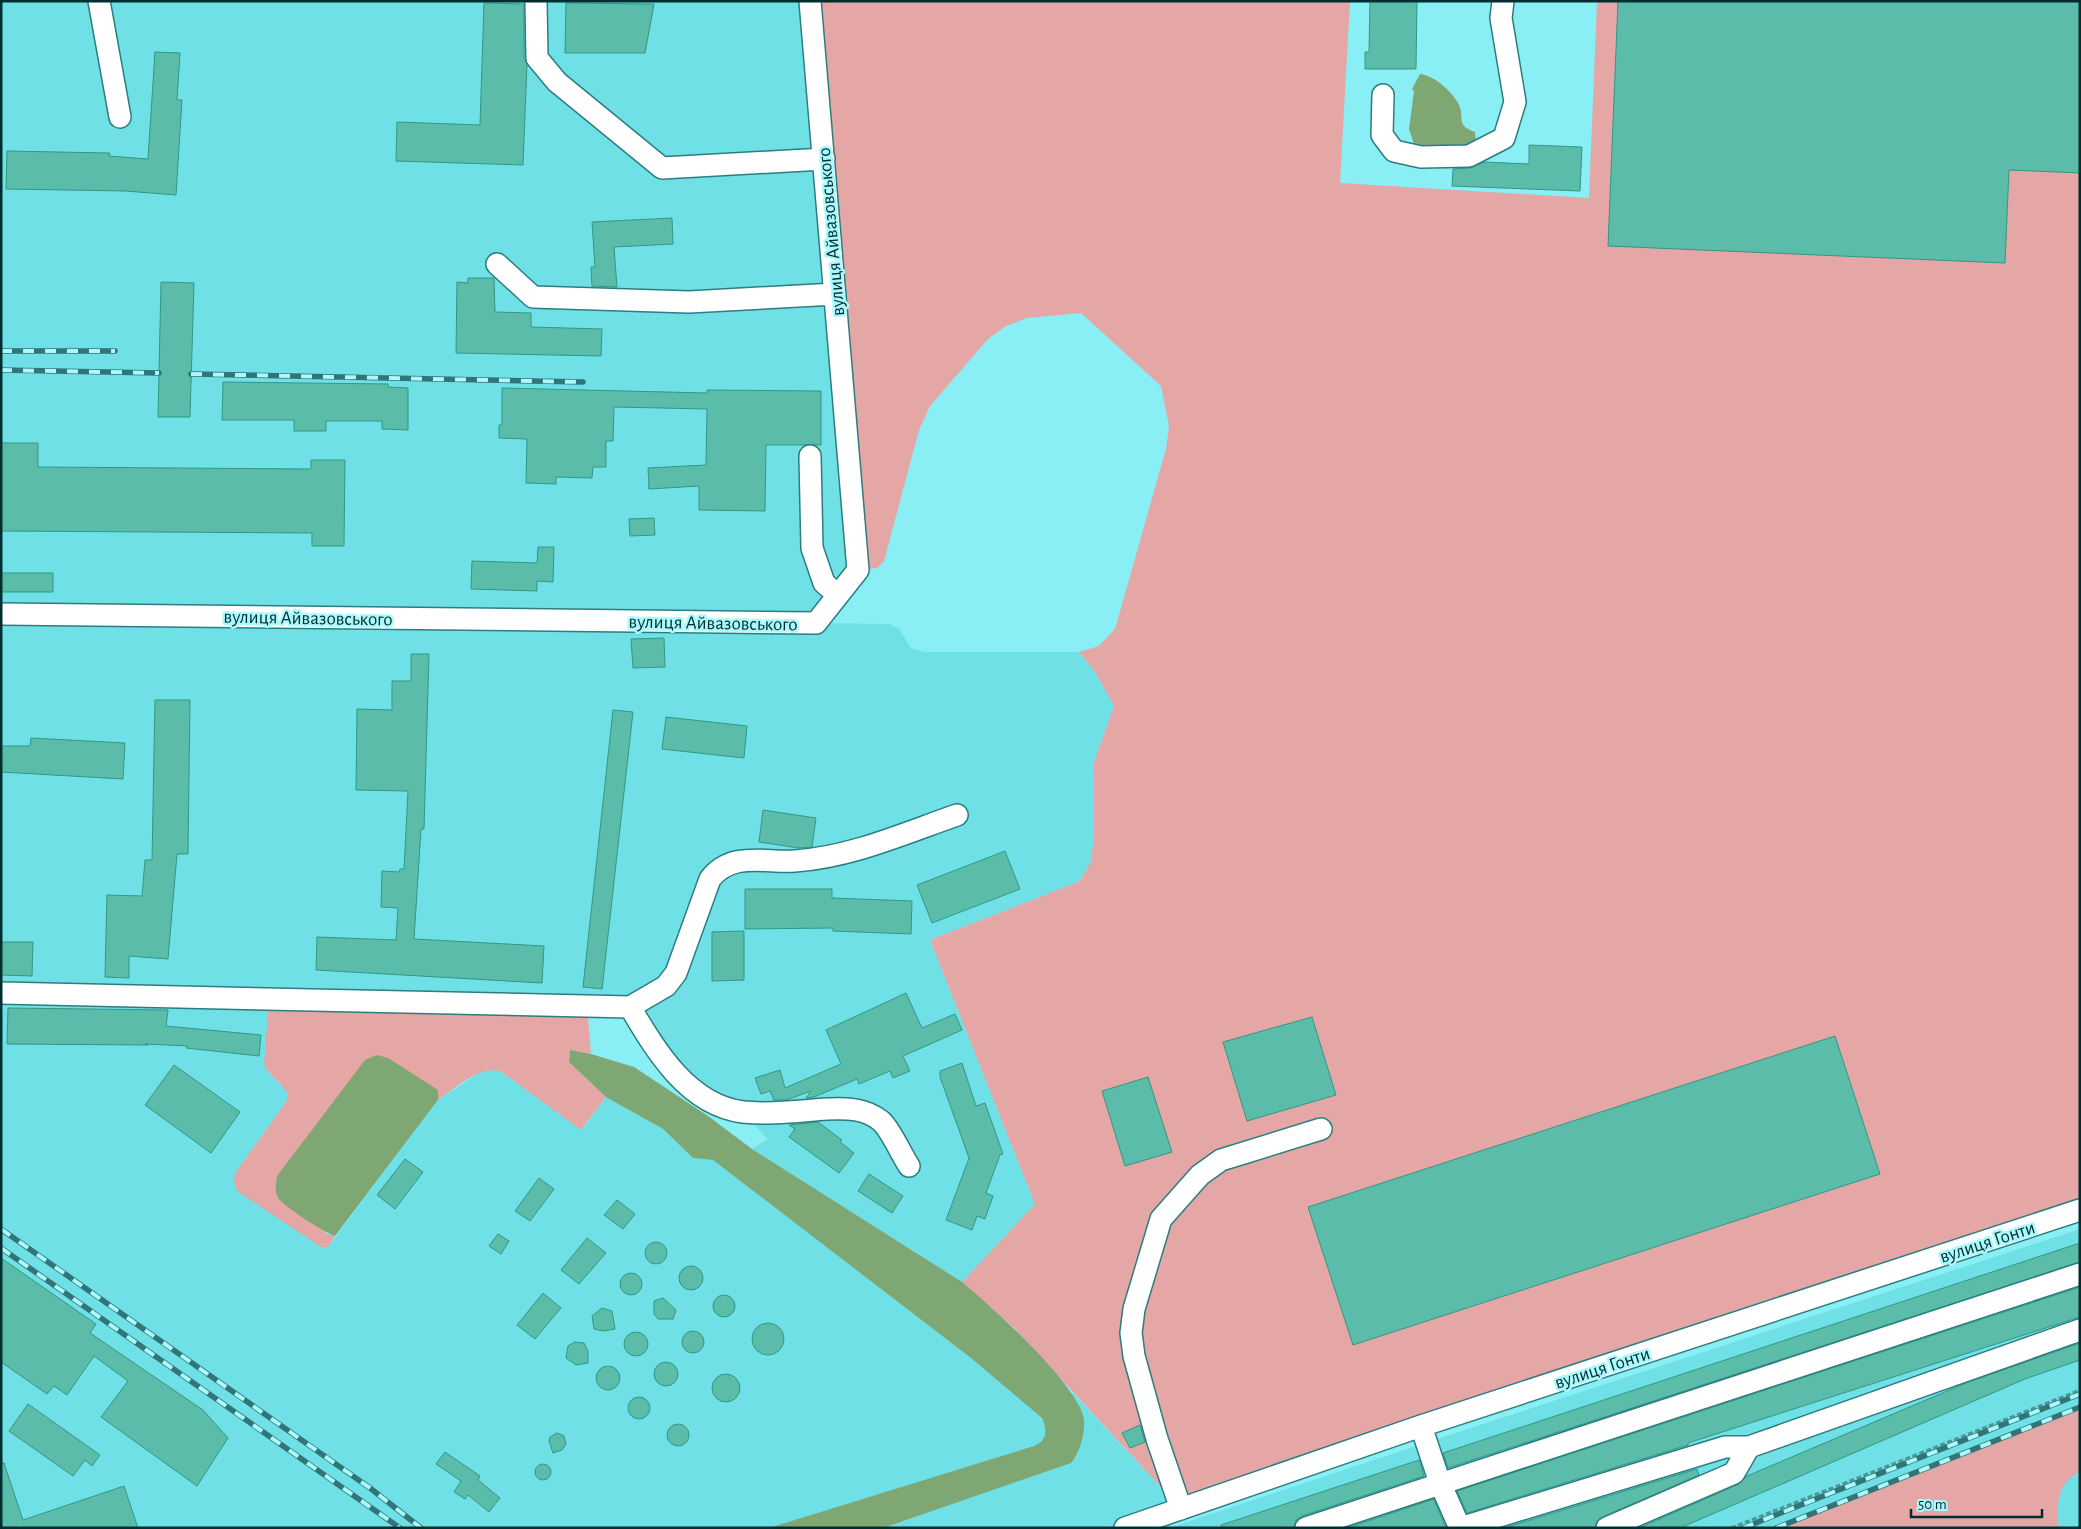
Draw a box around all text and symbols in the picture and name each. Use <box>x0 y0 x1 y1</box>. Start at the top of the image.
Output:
street label: вулиця Айвазовського <box>815 147 848 317</box>
street label: вулиця Айвазовського <box>223 608 393 629</box>
street label: вулиця Айвазовського <box>628 613 798 634</box>
street label: вулиця Гонти <box>1937 1218 2038 1267</box>
street label: вулиця Гонти <box>1552 1344 1653 1393</box>
scale bar <box>1911 1486 2042 1518</box>
text: 50 m <box>1918 1497 1947 1512</box>

